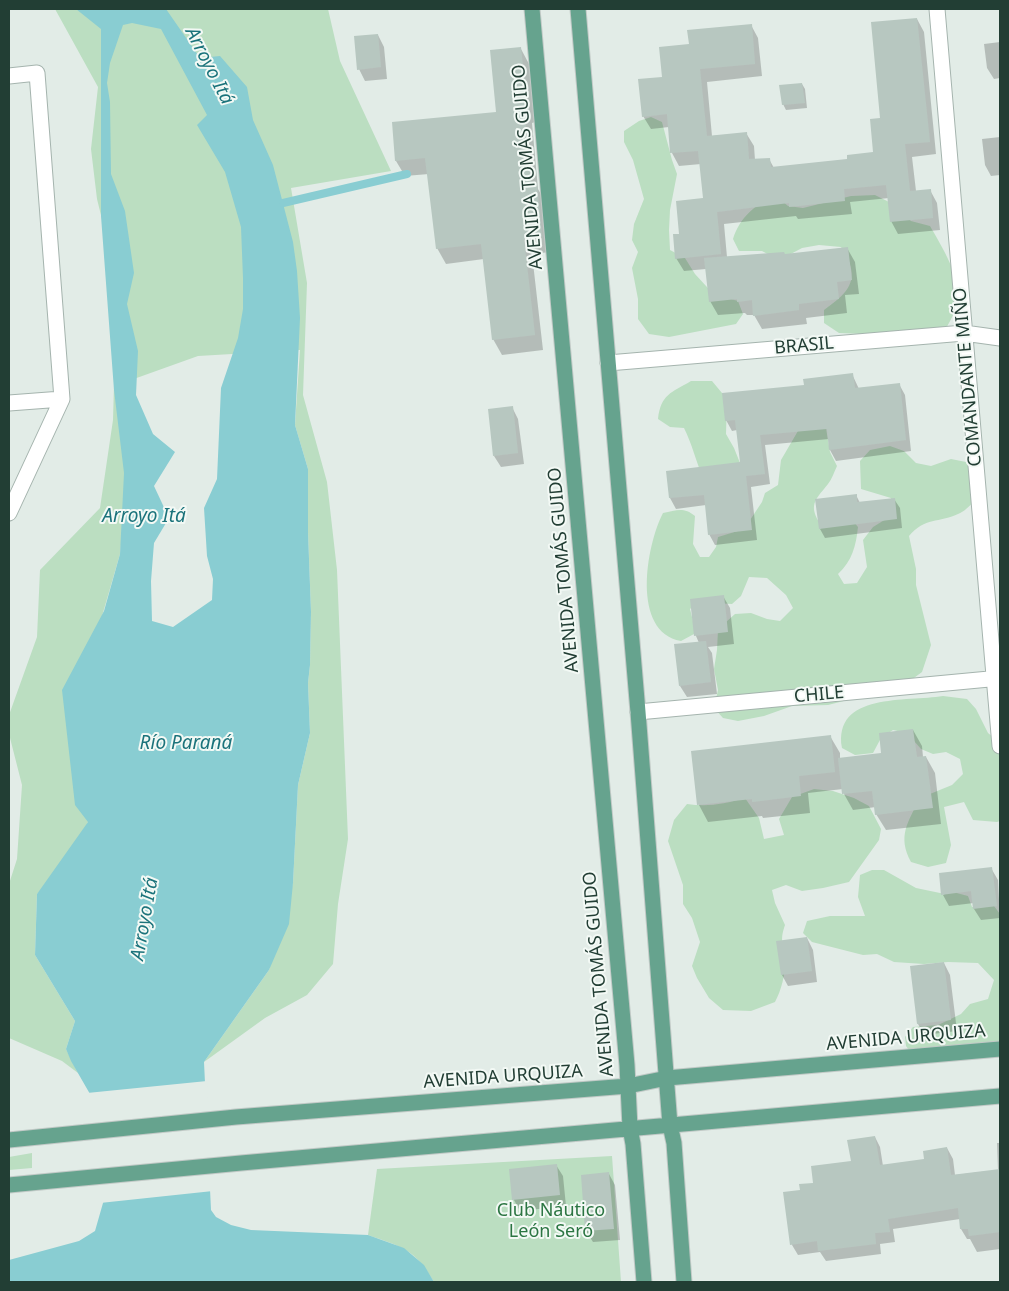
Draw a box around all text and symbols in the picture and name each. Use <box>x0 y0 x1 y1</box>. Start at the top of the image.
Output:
water label: Arroyo Itá <box>180 24 238 108</box>
street label: AVENIDA TOMÁS GUIDO <box>508 63 548 271</box>
street label: COMANDANTE MIÑO <box>949 287 987 467</box>
street label: BRASIL <box>773 333 835 359</box>
street label: AVENIDA TOMÁS GUIDO <box>544 466 584 674</box>
water label: Arroyo Itá <box>102 506 186 528</box>
street label: CHILE <box>793 682 845 708</box>
water label: Río Paraná <box>140 733 232 755</box>
street label: AVENIDA TOMÁS GUIDO <box>579 870 619 1078</box>
water label: Arroyo Itá <box>127 876 163 962</box>
street label: AVENIDA URQUIZA <box>825 1020 987 1056</box>
street label: AVENIDA URQUIZA <box>423 1061 583 1093</box>
park label: Club Náutico León Seró <box>497 1200 605 1242</box>

